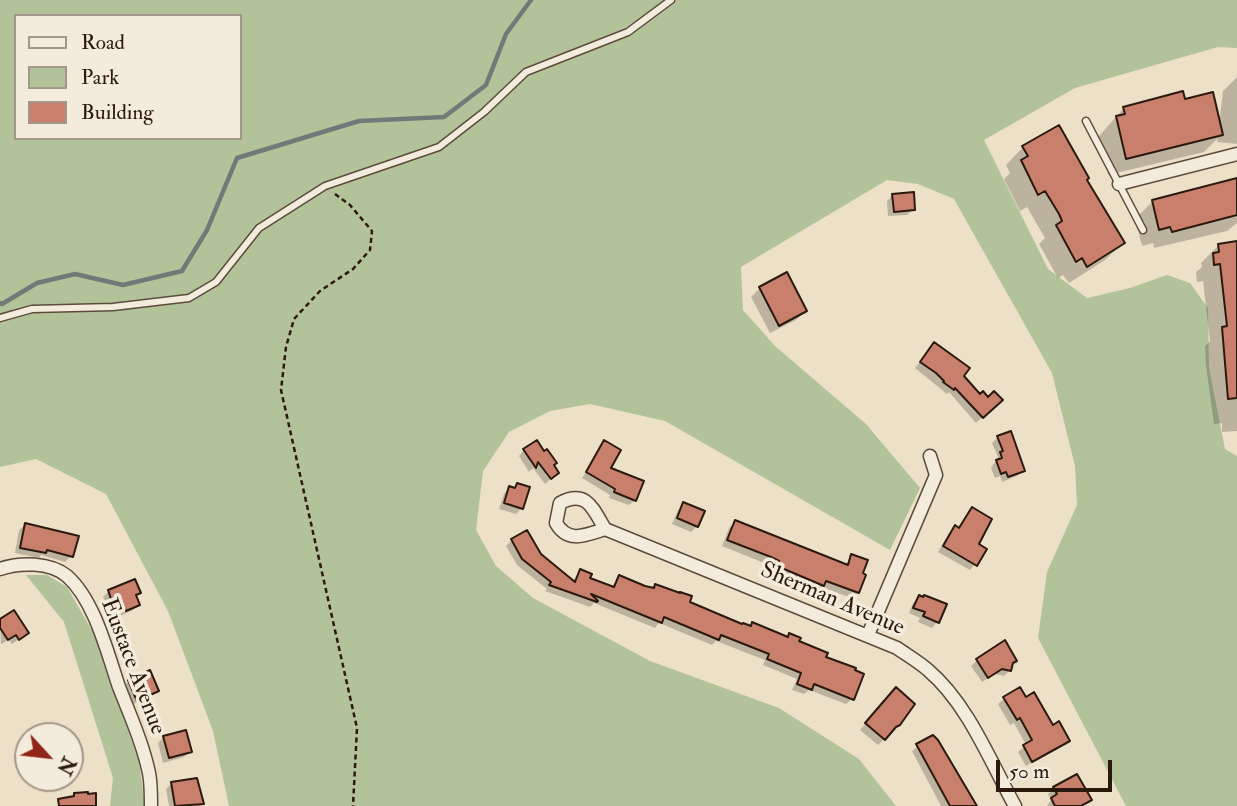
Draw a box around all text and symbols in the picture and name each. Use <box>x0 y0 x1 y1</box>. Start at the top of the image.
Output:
legend <box>14 14 242 140</box>
text: Road <box>81 29 125 56</box>
text: Park <box>81 64 119 91</box>
text: Building <box>81 99 154 126</box>
street label: Sherman Avenue <box>756 557 908 643</box>
street label: Eustace Avenue <box>93 595 171 739</box>
north arrow <box>14 722 84 792</box>
scale bar <box>999 746 1114 790</box>
text: N <box>51 753 80 779</box>
text: 50 m <box>1009 758 1050 785</box>

